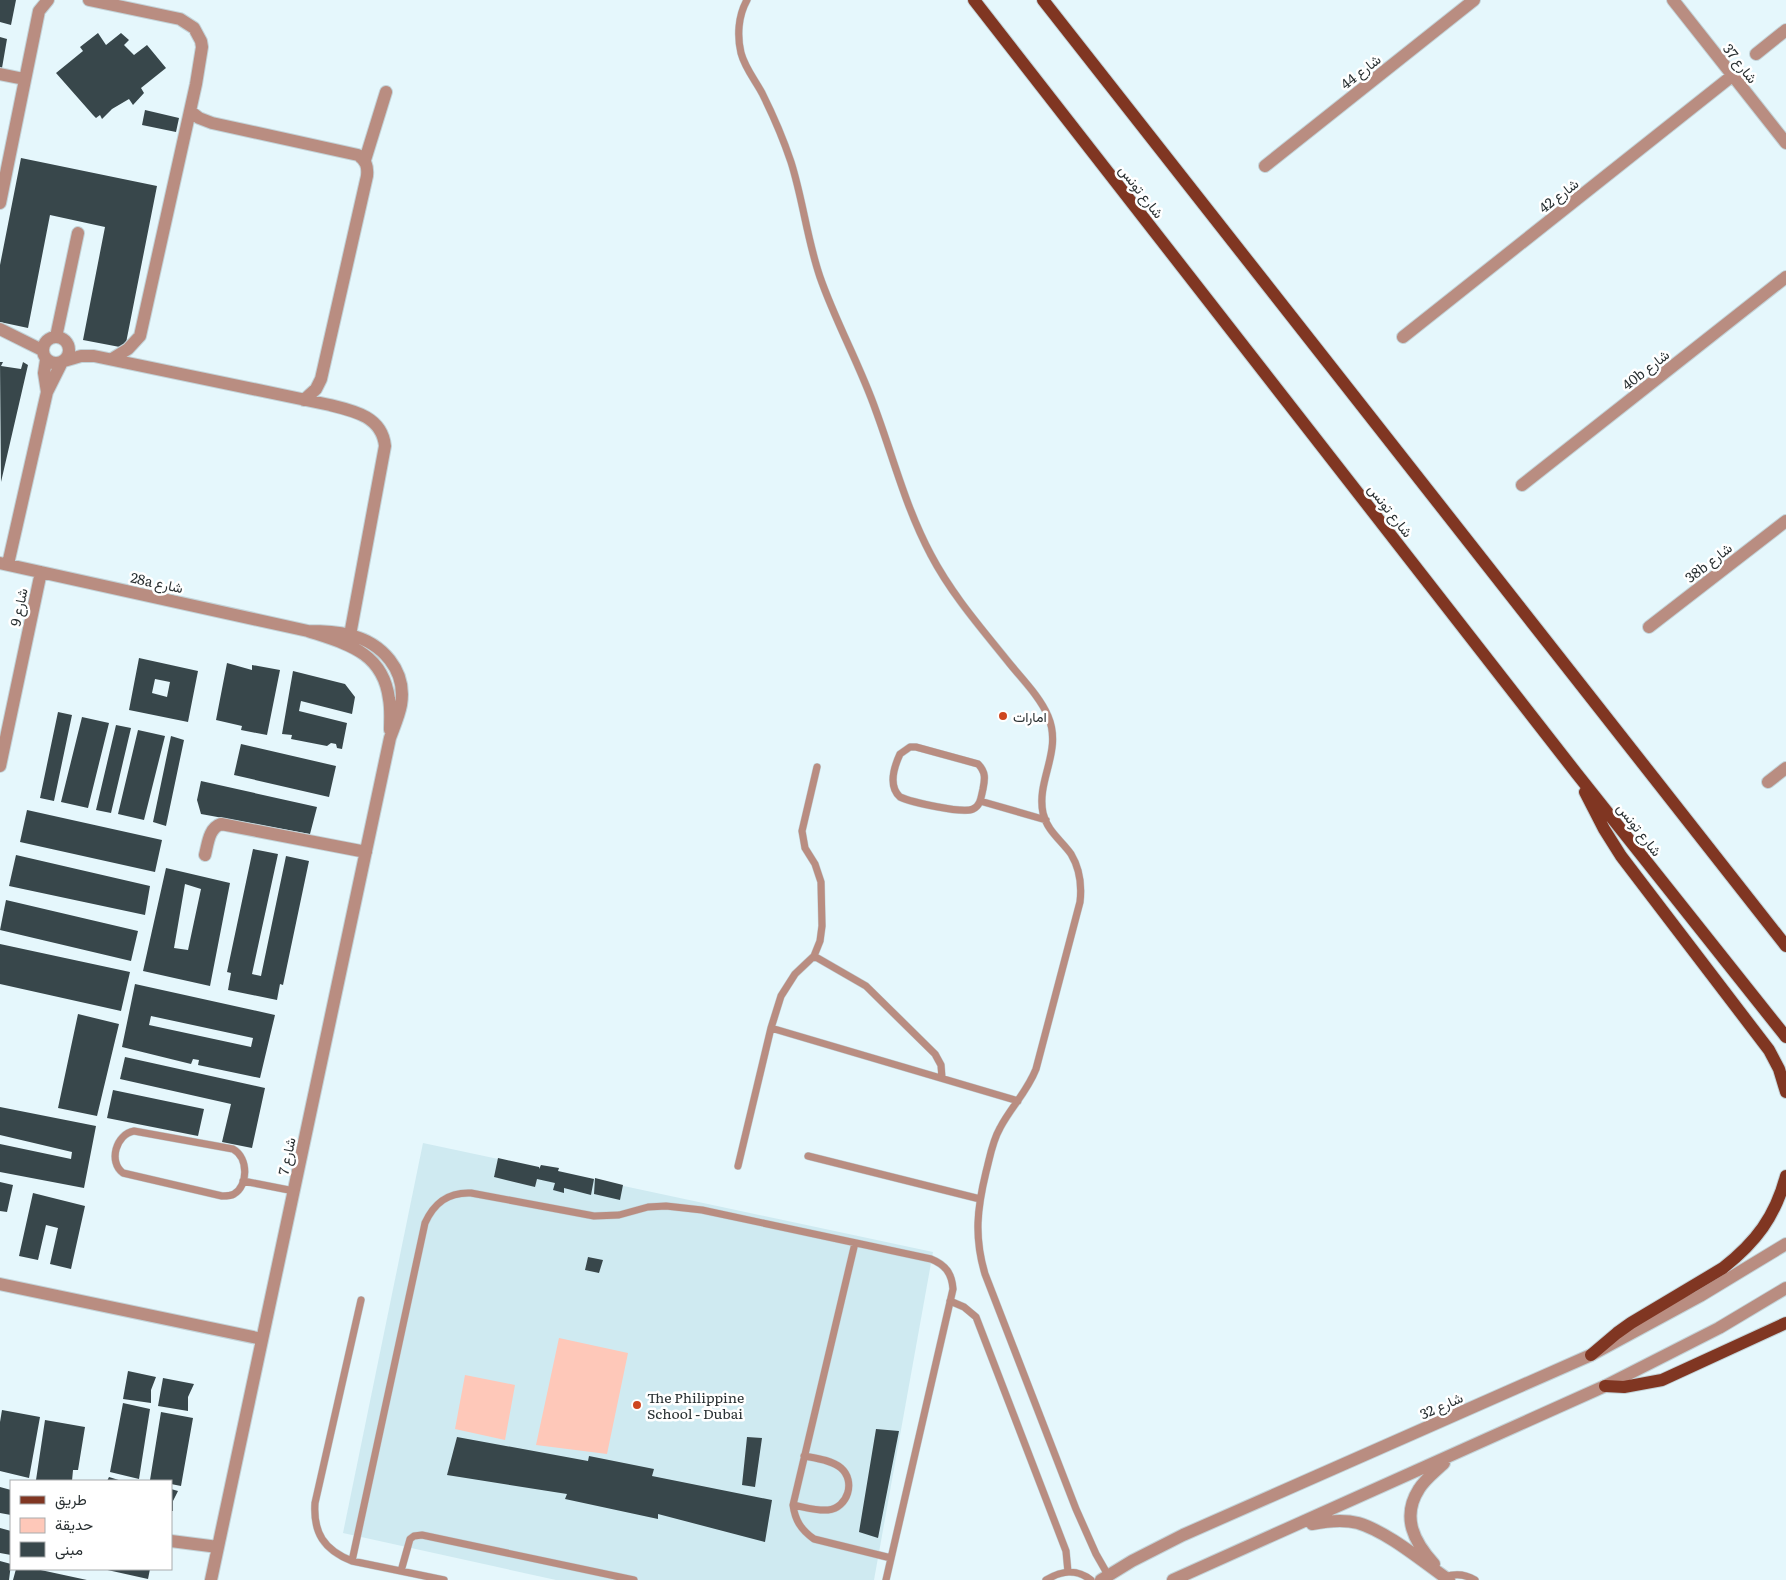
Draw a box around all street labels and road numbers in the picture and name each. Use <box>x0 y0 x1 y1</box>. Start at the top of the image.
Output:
street label: شارع 37 <box>1718 39 1763 88</box>
street label: شارع 44 <box>1336 49 1386 95</box>
street label: شارع تونس <box>1113 160 1169 223</box>
street label: شارع 42 <box>1534 173 1583 219</box>
street label: 40b شارع <box>1617 344 1674 395</box>
street label: شارع تونس <box>1362 479 1418 542</box>
street label: 38b شارع <box>1680 537 1737 588</box>
street label: 28a شارع <box>128 567 185 599</box>
street label: شارع 9 <box>4 586 34 628</box>
street label: شارع تونس <box>1611 798 1667 861</box>
street label: شارع 7 <box>272 1135 302 1177</box>
street label: شارع 32 <box>1416 1387 1467 1425</box>

